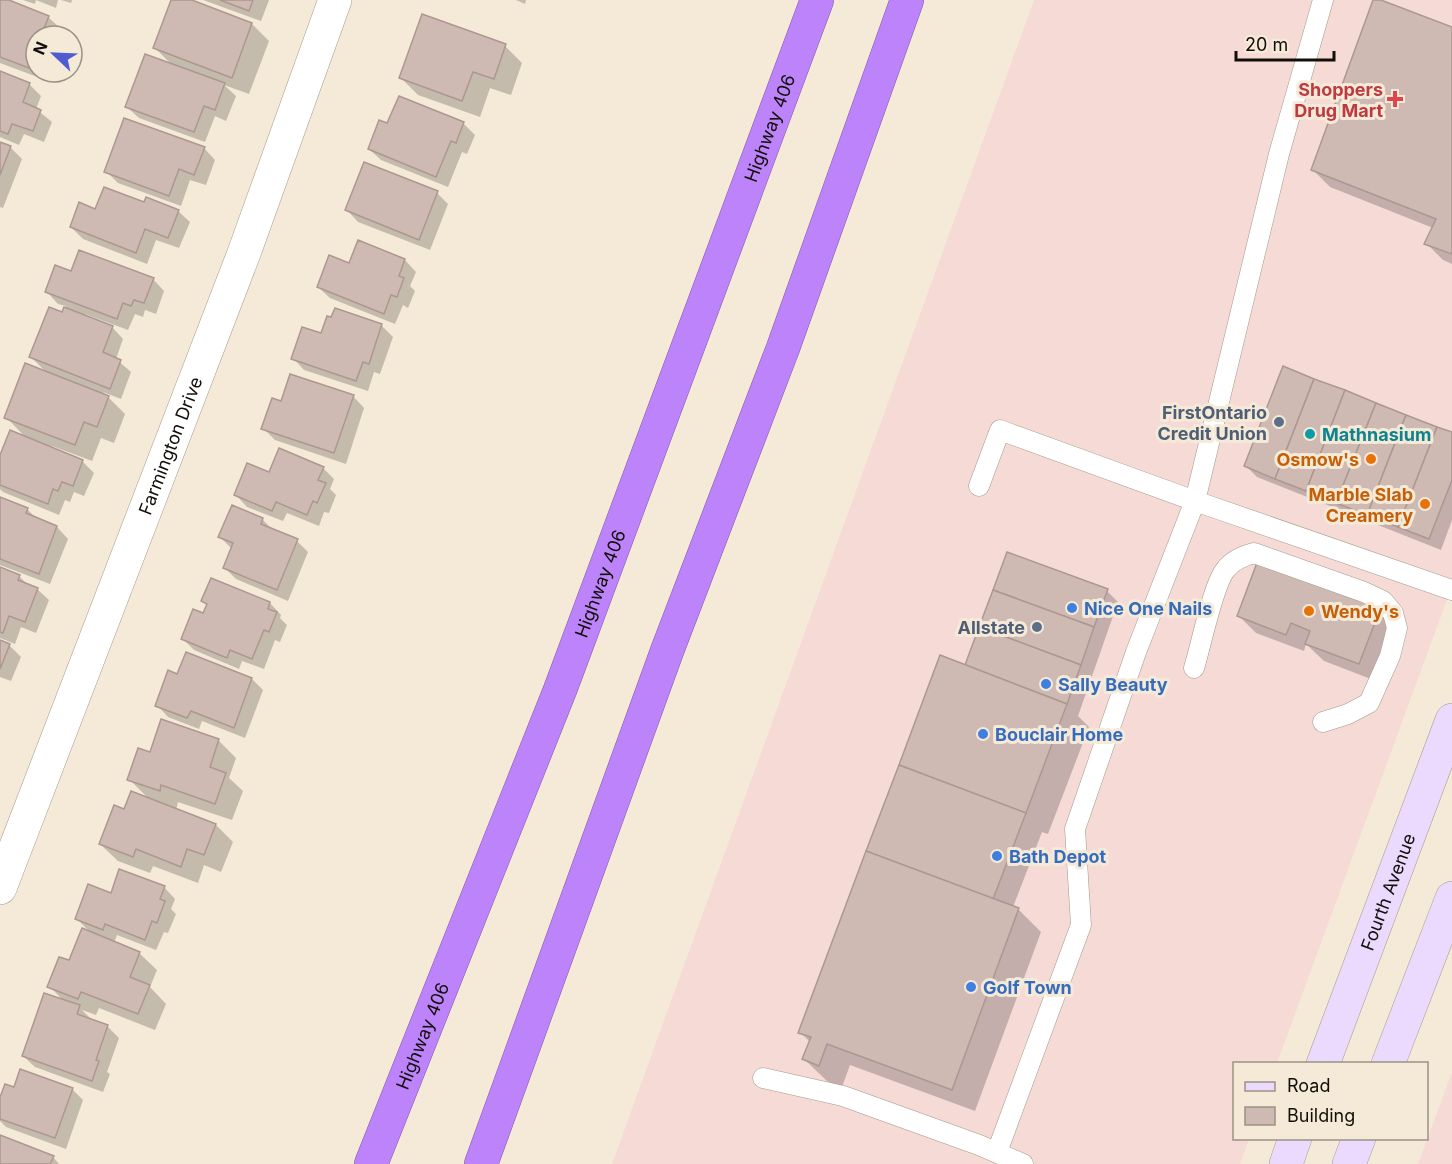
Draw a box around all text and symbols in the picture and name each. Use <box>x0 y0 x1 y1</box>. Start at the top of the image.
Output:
north arrow <box>24 24 84 84</box>
scale bar <box>1236 24 1334 62</box>
text: 20 m <box>1245 34 1288 55</box>
text: N <box>29 39 52 58</box>
street label: Highway 406 <box>740 71 799 185</box>
place label: Shoppers Drug Mart <box>1294 79 1383 121</box>
marker: Shoppers Drug Mart <box>1388 92 1402 106</box>
street label: Farmington Drive <box>134 374 206 517</box>
place label: FirstOntario Credit Union <box>1157 402 1267 444</box>
marker: FirstOntario Credit Union <box>1272 415 1286 429</box>
place label: Mathnasium <box>1322 424 1431 445</box>
marker: Mathnasium <box>1303 427 1317 441</box>
place label: Osmow's <box>1276 449 1359 470</box>
marker: Osmow's <box>1364 452 1378 466</box>
place label: Marble Slab Creamery <box>1308 484 1413 526</box>
marker: Marble Slab Creamery <box>1418 497 1432 511</box>
street label: Highway 406 <box>570 527 629 640</box>
place label: Nice One Nails <box>1084 598 1212 619</box>
marker: Nice One Nails <box>1065 601 1079 615</box>
place label: Wendy's <box>1321 601 1399 622</box>
marker: Wendy's <box>1302 604 1316 618</box>
place label: Allstate <box>957 617 1025 638</box>
marker: Allstate <box>1030 620 1044 634</box>
place label: Sally Beauty <box>1058 674 1168 695</box>
marker: Sally Beauty <box>1039 677 1053 691</box>
place label: Bouclair Home <box>995 724 1123 745</box>
marker: Bouclair Home <box>976 727 990 741</box>
street label: Fourth Avenue <box>1356 830 1419 953</box>
place label: Bath Depot <box>1009 846 1107 867</box>
marker: Bath Depot <box>990 849 1004 863</box>
place label: Golf Town <box>983 977 1072 998</box>
street label: Highway 406 <box>391 979 453 1092</box>
marker: Golf Town <box>964 980 978 994</box>
legend <box>1233 1062 1428 1140</box>
text: Road <box>1287 1075 1330 1096</box>
text: Building <box>1287 1105 1355 1126</box>

